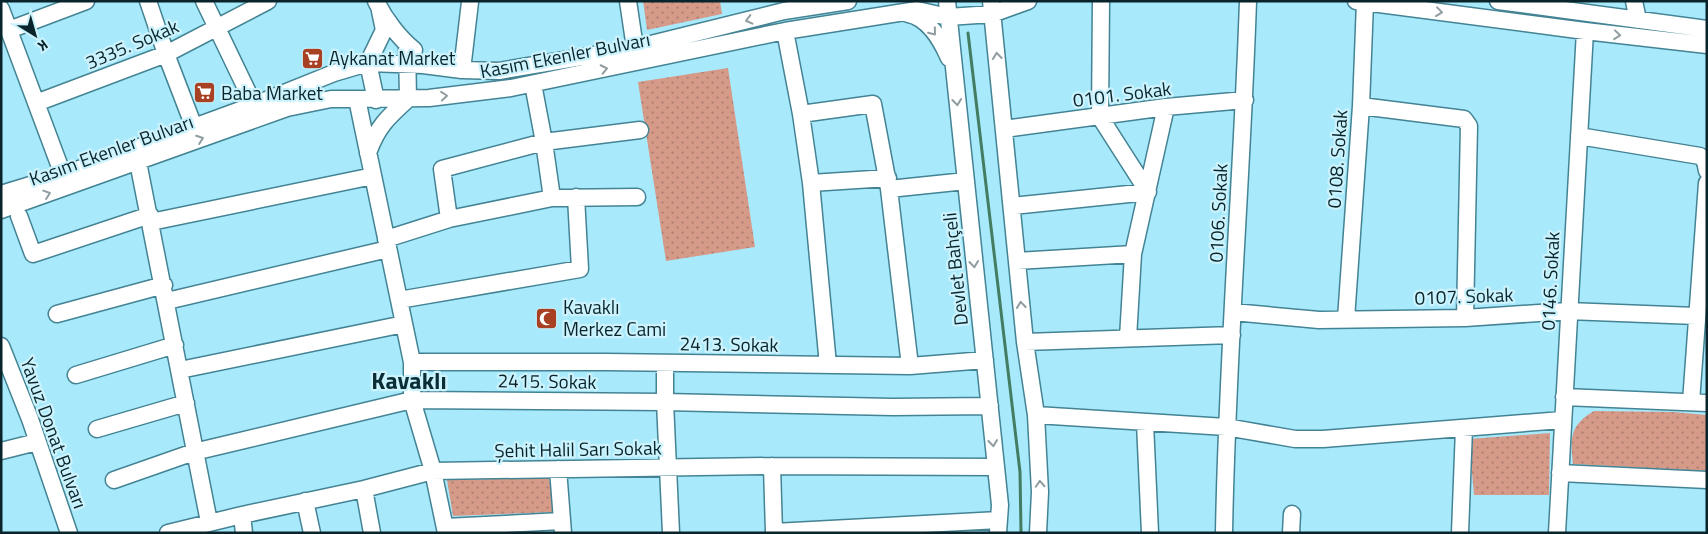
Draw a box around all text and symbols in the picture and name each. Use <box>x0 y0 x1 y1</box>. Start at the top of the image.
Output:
one-way arrow <box>1435 6 1443 17</box>
north arrow <box>10 10 60 60</box>
street label: 3335. Sokak <box>81 11 183 76</box>
one-way arrow <box>745 14 754 25</box>
street label: Kasım Ekenler Bulvarı <box>477 24 652 85</box>
one-way arrow <box>928 26 936 35</box>
one-way arrow <box>1614 29 1622 40</box>
text: K <box>33 35 53 57</box>
place label: Aykanat Market <box>329 43 456 72</box>
supermarket icon: Aykanat Market <box>301 46 325 70</box>
one-way arrow <box>992 52 1003 60</box>
one-way arrow <box>599 64 608 75</box>
street label: 0101. Sokak <box>1071 73 1173 114</box>
place label: Baba Market <box>221 78 323 107</box>
supermarket icon: Baba Market <box>193 81 217 105</box>
one-way arrow <box>440 91 448 102</box>
one-way arrow <box>951 98 962 106</box>
street label: Kasım Ekenler Bulvarı <box>25 106 197 193</box>
street label: 0108. Sokak <box>1319 109 1354 209</box>
one-way arrow <box>196 135 204 145</box>
street label: 0106. Sokak <box>1200 163 1235 263</box>
one-way arrow <box>43 190 51 200</box>
street label: Devlet Bahçeli <box>934 211 975 327</box>
street label: 0146. Sokak <box>1532 231 1567 331</box>
one-way arrow <box>969 260 980 268</box>
street label: 0107. Sokak <box>1414 279 1514 312</box>
place label: Kavaklı Merkez Cami <box>563 292 666 343</box>
one-way arrow <box>1016 301 1027 309</box>
mosque icon: Kavaklı Merkez Cami <box>535 306 559 330</box>
street label: 2413. Sokak <box>679 328 779 359</box>
street label: Yavuz Donat Bulvarı <box>14 353 95 512</box>
district label: Kavaklı <box>371 362 447 398</box>
street label: 2415. Sokak <box>497 365 597 396</box>
street label: Şehit Halil Sarı Sokak <box>494 433 662 464</box>
one-way arrow <box>987 439 998 447</box>
one-way arrow <box>1034 480 1045 488</box>

